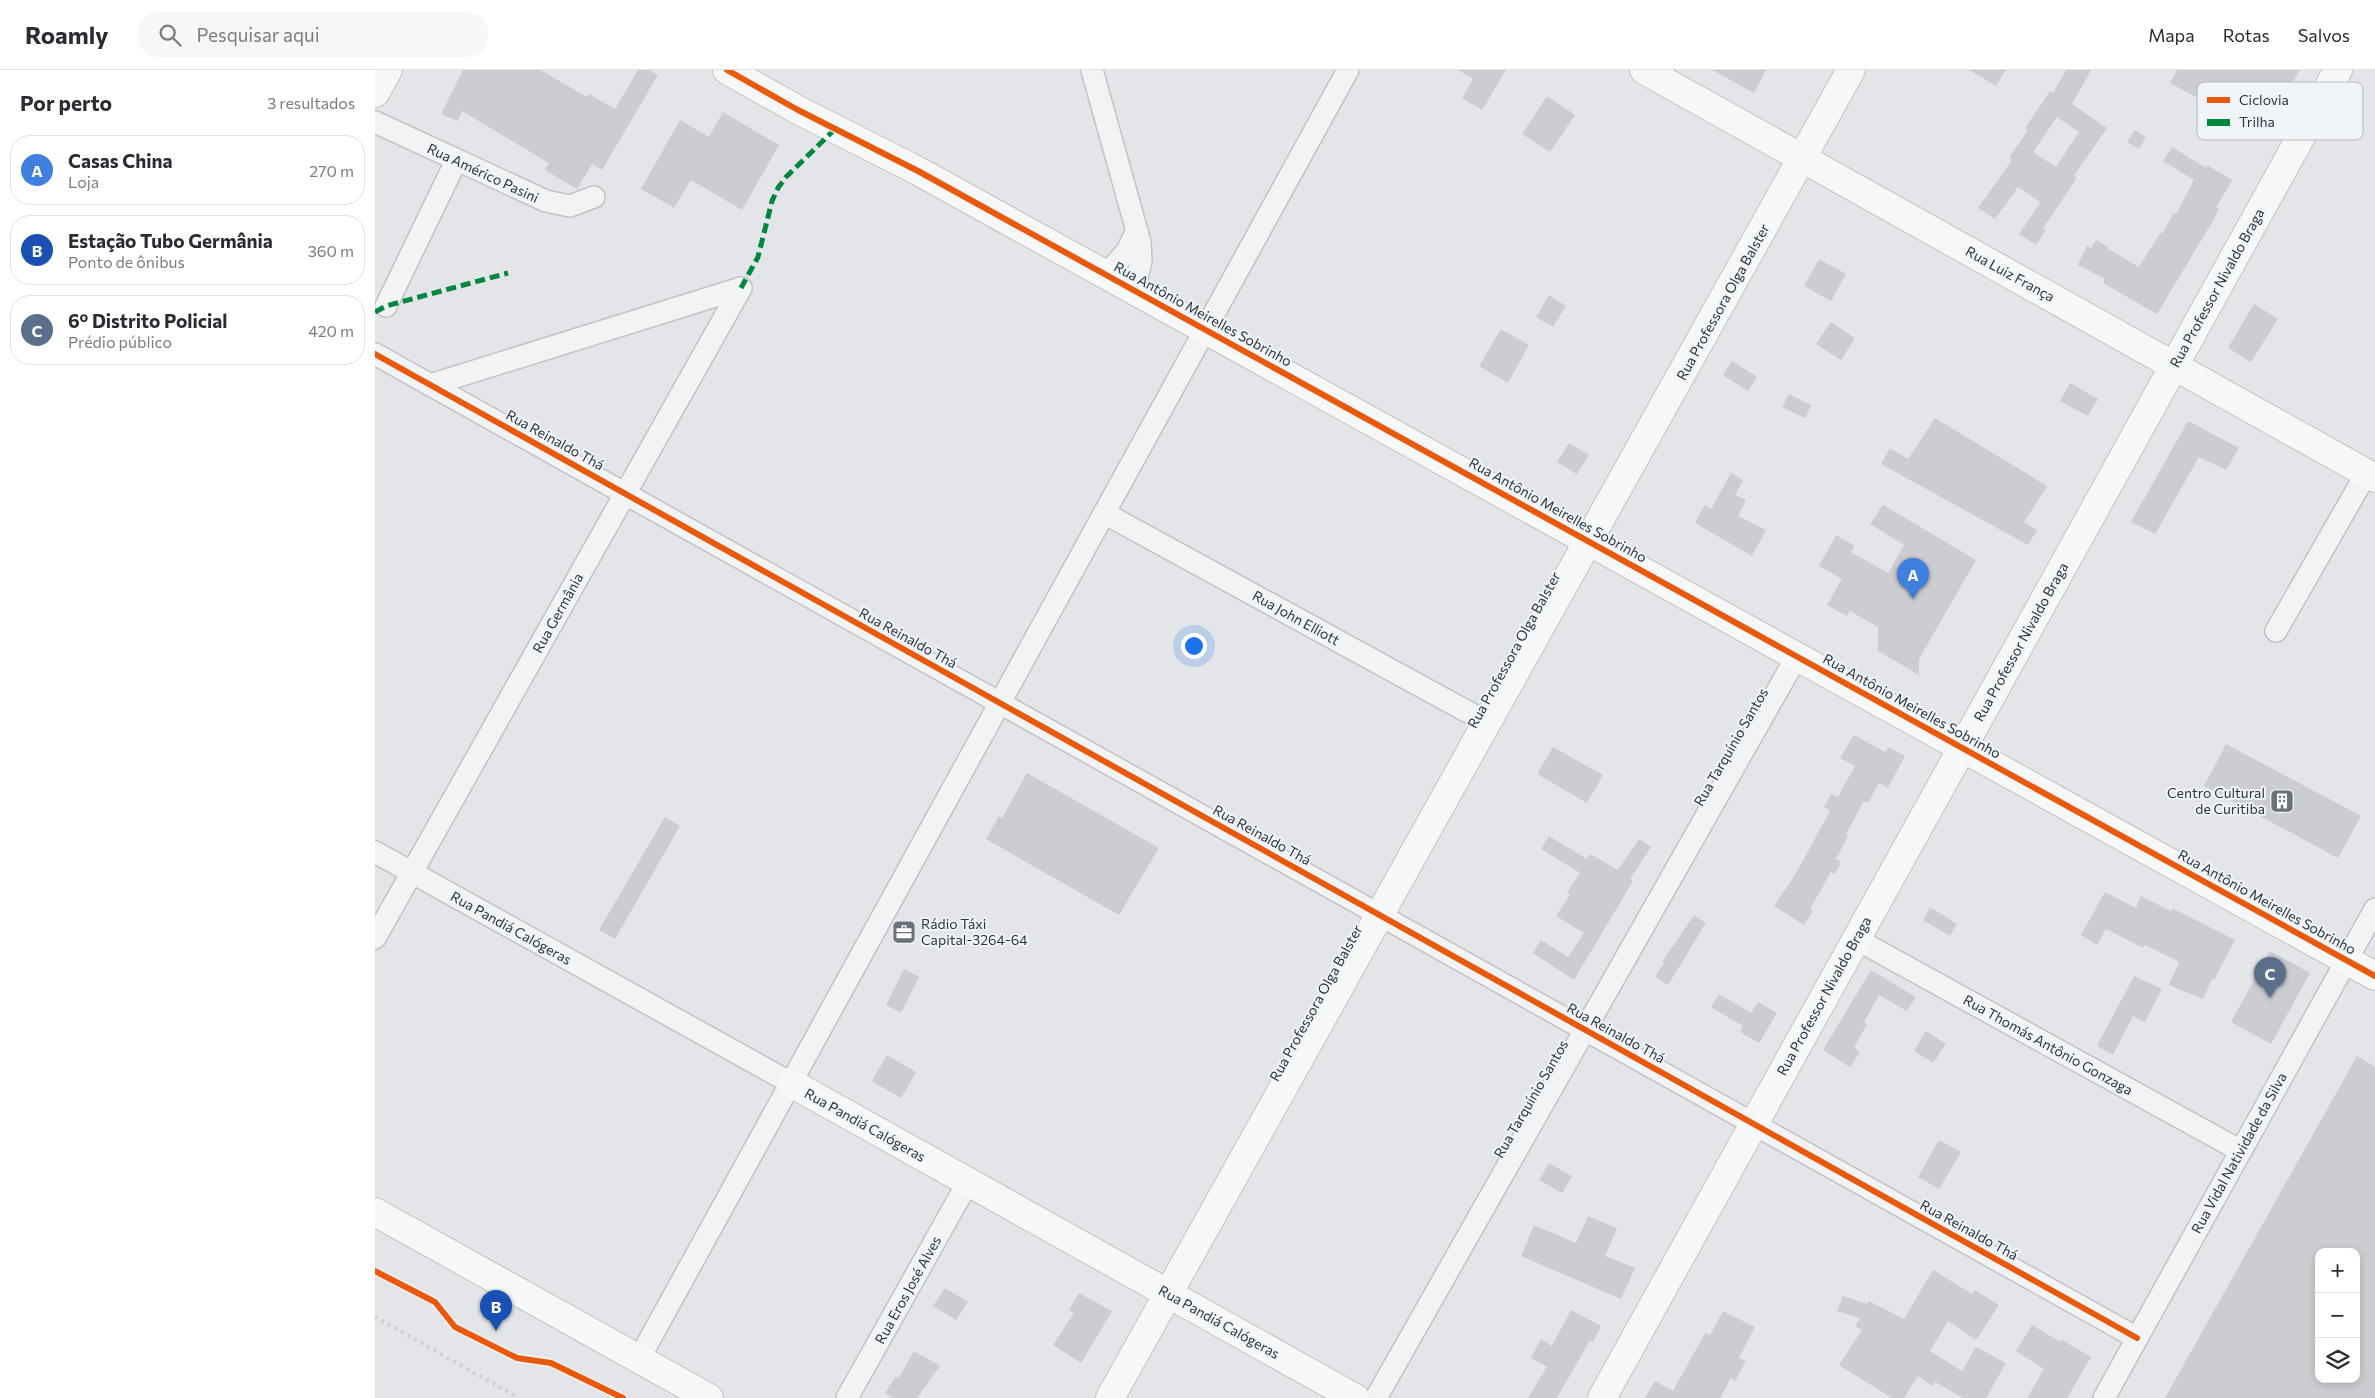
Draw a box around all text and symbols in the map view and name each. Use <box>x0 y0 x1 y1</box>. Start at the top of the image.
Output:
search box <box>138 12 488 57</box>
text: Roamly <box>25 20 108 49</box>
icon: search <box>156 21 184 49</box>
text: Pesquisar aqui <box>196 23 320 46</box>
text: Mapa <box>2148 24 2195 46</box>
text: Rotas <box>2223 24 2270 46</box>
text: Salvos <box>2298 24 2350 46</box>
legend <box>2197 82 2363 140</box>
text: Por perto <box>20 90 112 115</box>
text: Ciclovia <box>2239 91 2289 108</box>
text: 3 resultados <box>267 93 355 112</box>
text: Trilha <box>2239 113 2275 130</box>
street label: Rua Américo Pasini <box>425 139 542 206</box>
text: Casas China <box>68 149 173 172</box>
text: A <box>31 161 43 180</box>
text: 270 m <box>309 161 354 180</box>
text: Loja <box>68 172 99 191</box>
street label: Rua Professor Nivaldo Braga <box>2166 205 2267 370</box>
street label: Rua Professora Olga Balster <box>1672 220 1773 383</box>
text: Estação Tubo Germânia <box>68 229 273 252</box>
text: B <box>32 241 42 260</box>
text: 360 m <box>308 241 354 260</box>
street label: Rua Luiz França <box>1963 242 2058 305</box>
text: Ponto de ônibus <box>68 252 185 271</box>
street label: Rua Antônio Meirelles Sobrinho <box>1111 258 1295 370</box>
text: 6º Distrito Policial <box>68 309 228 332</box>
text: C <box>32 321 42 340</box>
text: 420 m <box>308 321 354 340</box>
text: Prédio público <box>68 332 172 351</box>
street label: Rua Reinaldo Thá <box>503 406 607 473</box>
street label: Rua Antônio Meirelles Sobrinho <box>1466 454 1650 566</box>
pin: A <box>1897 558 1929 599</box>
street label: Rua Professor Nivaldo Braga <box>1970 559 2071 724</box>
street label: Rua Professora Olga Balster <box>1463 568 1564 731</box>
street label: Rua Germânia <box>529 570 587 656</box>
street label: Rua John Elliott <box>1250 587 1343 649</box>
street label: Rua Reinaldo Thá <box>856 604 960 671</box>
your location <box>1181 633 1207 659</box>
street label: Rua Antônio Meirelles Sobrinho <box>1820 650 2004 762</box>
street label: Rua Tarquínio Santos <box>1690 685 1771 809</box>
place label: Centro Cultural de Curitiba <box>2167 784 2265 817</box>
building icon: Centro Cultural de Curitiba <box>2269 788 2295 814</box>
street label: Rua Reinaldo Thá <box>1210 801 1314 868</box>
street label: Rua Antônio Meirelles Sobrinho <box>2175 846 2359 958</box>
street label: Rua Pandiá Calógeras <box>448 887 575 968</box>
street label: Rua Professor Nivaldo Braga <box>1773 913 1874 1078</box>
place label: Rádio Táxi Capital-3264-64 <box>921 915 1028 948</box>
office icon: Rádio Táxi Capital-3264-64 <box>891 919 917 945</box>
street label: Rua Professora Olga Balster <box>1265 921 1366 1084</box>
pin: C <box>2254 957 2286 998</box>
street label: Rua Thomás Antônio Gonzaga <box>1961 991 2136 1098</box>
street label: Rua Reinaldo Thá <box>1564 999 1668 1066</box>
street label: Rua Tarquínio Santos <box>1490 1037 1571 1161</box>
street label: Rua Vidal Natividade da Silva <box>2187 1069 2290 1236</box>
street label: Rua Pandiá Calógeras <box>802 1084 929 1165</box>
street label: Rua Reinaldo Thá <box>1917 1196 2021 1263</box>
street label: Rua Eros José Alves <box>871 1233 944 1347</box>
map controls <box>2315 1248 2360 1383</box>
button: + <box>2315 1248 2360 1293</box>
street label: Rua Pandiá Calógeras <box>1156 1281 1283 1362</box>
pin: B <box>480 1290 512 1331</box>
button: − <box>2315 1293 2360 1338</box>
button: layers <box>2315 1338 2360 1383</box>

